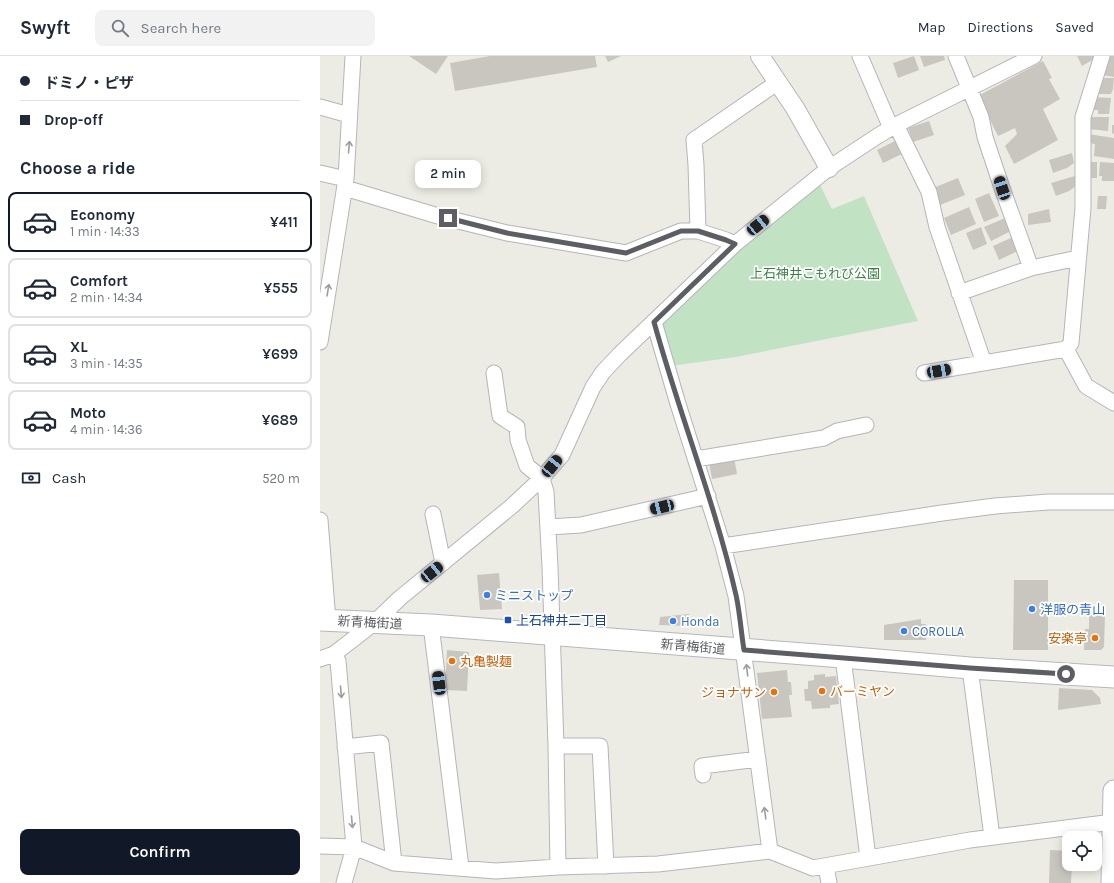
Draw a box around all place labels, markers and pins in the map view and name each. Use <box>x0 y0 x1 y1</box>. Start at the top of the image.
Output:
place label: ミニストップ <box>495 588 573 603</box>
marker: ミニストップ <box>482 590 492 600</box>
place label: 洋服の青山 <box>1040 602 1105 617</box>
marker: 洋服の青山 <box>1027 604 1037 614</box>
place label: 上石神井二丁目 <box>516 613 607 628</box>
place label: Honda <box>681 614 720 629</box>
marker: 上石神井二丁目 <box>503 615 513 625</box>
marker: Honda <box>668 616 678 626</box>
place label: COROLLA <box>912 624 965 639</box>
marker: COROLLA <box>899 626 909 636</box>
place label: 安楽亭 <box>1048 631 1087 646</box>
marker: 安楽亭 <box>1090 633 1100 643</box>
place label: 丸亀製麺 <box>460 654 512 669</box>
marker: 丸亀製麺 <box>447 656 457 666</box>
place label: バーミヤン <box>830 684 895 699</box>
place label: ジョナサン <box>701 685 766 700</box>
marker: バーミヤン <box>817 686 827 696</box>
marker: ジョナサン <box>769 687 779 697</box>

